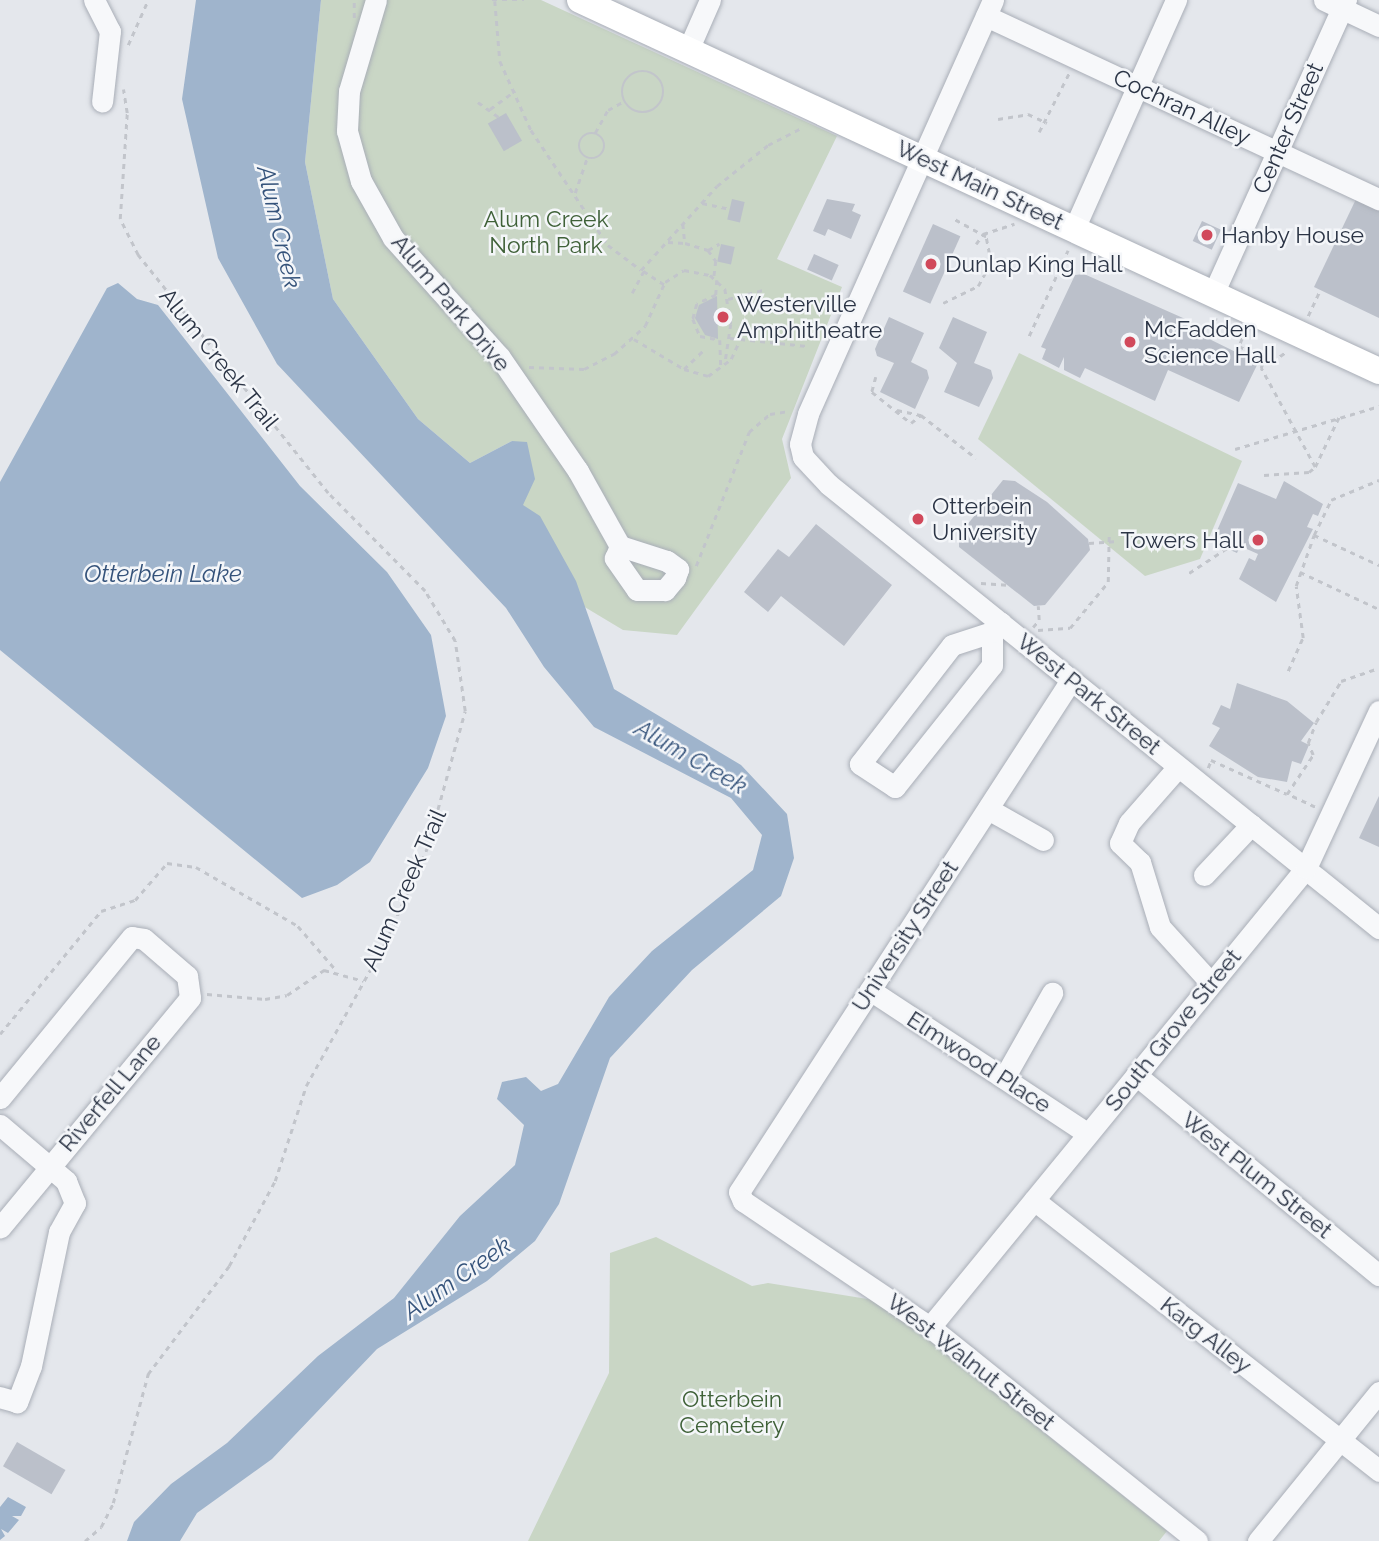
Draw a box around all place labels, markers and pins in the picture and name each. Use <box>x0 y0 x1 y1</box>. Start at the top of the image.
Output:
place label: Hanby House <box>1221 221 1365 249</box>
marker: Hanby House <box>1199 227 1215 243</box>
place label: Dunlap King Hall <box>945 250 1123 278</box>
marker: Dunlap King Hall <box>923 256 939 272</box>
place label: Westerville Amphitheatre <box>737 290 882 344</box>
marker: Westerville Amphitheatre <box>715 309 731 325</box>
place label: McFadden Science Hall <box>1144 315 1276 369</box>
marker: McFadden Science Hall <box>1122 334 1138 350</box>
place label: Otterbein University <box>932 492 1037 546</box>
marker: Otterbein University <box>910 511 926 527</box>
place label: Towers Hall <box>1121 526 1244 554</box>
marker: Towers Hall <box>1250 532 1266 548</box>

